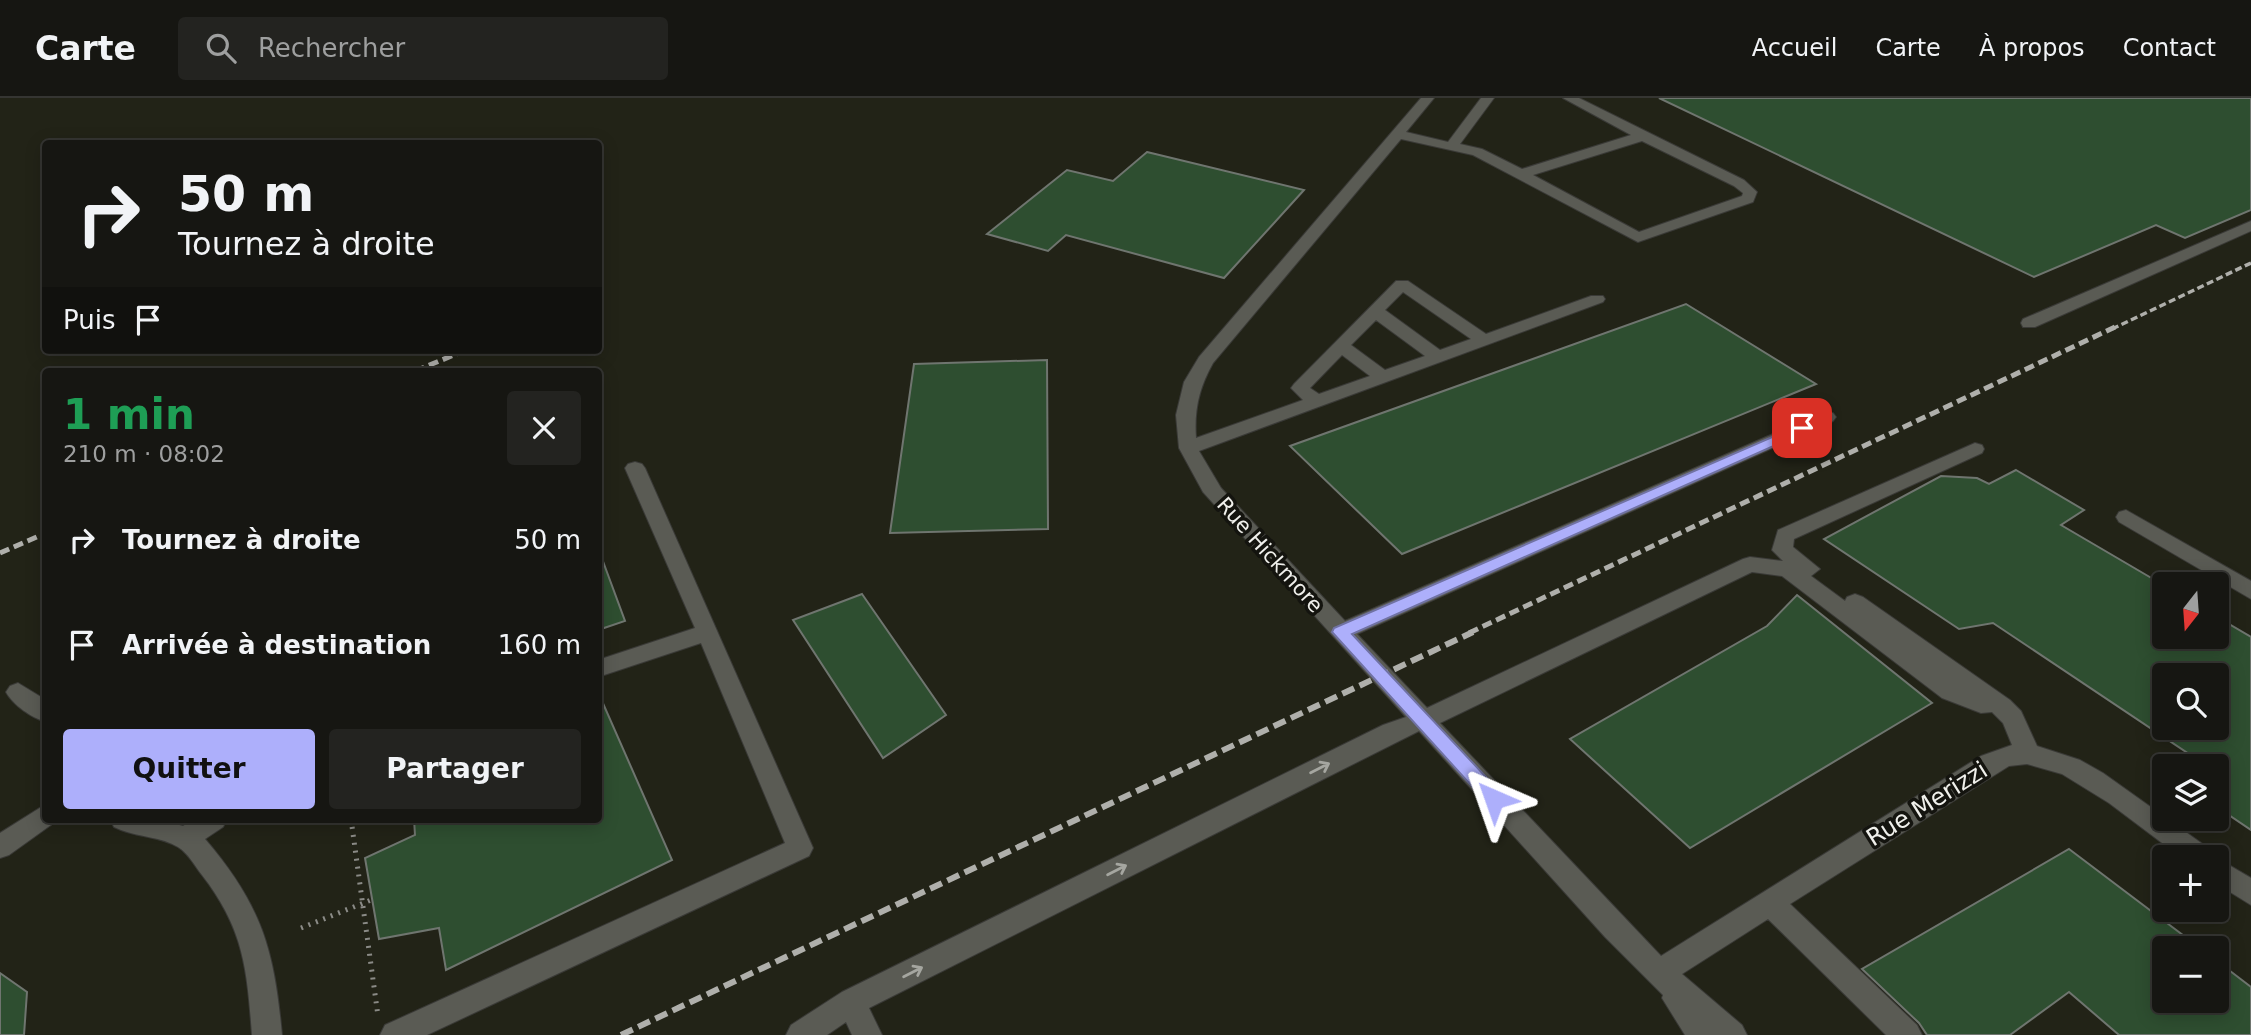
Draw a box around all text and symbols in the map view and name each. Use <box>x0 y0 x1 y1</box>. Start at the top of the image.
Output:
search box <box>178 17 668 80</box>
text: Carte <box>35 29 136 68</box>
icon: search <box>202 29 240 67</box>
text: Rechercher <box>258 33 405 63</box>
text: Accueil <box>1752 34 1837 62</box>
text: Carte <box>1875 34 1941 62</box>
text: À propos <box>1979 34 2085 62</box>
text: Contact <box>2123 34 2216 62</box>
text: 50 m <box>178 166 314 223</box>
icon: right <box>63 168 154 259</box>
text: Tournez à droite <box>178 225 435 263</box>
icon: arrive <box>129 301 167 339</box>
text: Puis <box>63 305 115 335</box>
text: 1 min <box>63 390 195 439</box>
button: close <box>507 391 581 465</box>
pin <box>1772 398 1832 458</box>
icon: arrive <box>1783 409 1821 447</box>
text: 210 m · 08:02 <box>63 441 225 467</box>
street label: Rue Hickmore <box>1212 493 1328 617</box>
icon: right <box>63 521 101 559</box>
text: Tournez à droite <box>122 525 361 555</box>
text: 50 m <box>514 525 581 555</box>
north arrow <box>2152 572 2230 649</box>
map controls <box>2152 572 2229 1013</box>
icon: arrive <box>63 626 101 664</box>
text: Arrivée à destination <box>122 630 431 660</box>
text: 160 m <box>498 630 581 660</box>
button: search <box>2152 663 2229 740</box>
button: Quitter <box>63 729 315 809</box>
button: Partager <box>329 729 581 809</box>
button: layers <box>2152 754 2229 831</box>
street label: Rue Merizzi <box>1861 756 1993 852</box>
one-way arrow <box>1309 761 1330 774</box>
position arrow <box>1457 762 1531 836</box>
button: + <box>2152 845 2229 922</box>
one-way arrow <box>1106 862 1127 876</box>
button: − <box>2152 936 2229 1013</box>
one-way arrow <box>902 964 923 978</box>

